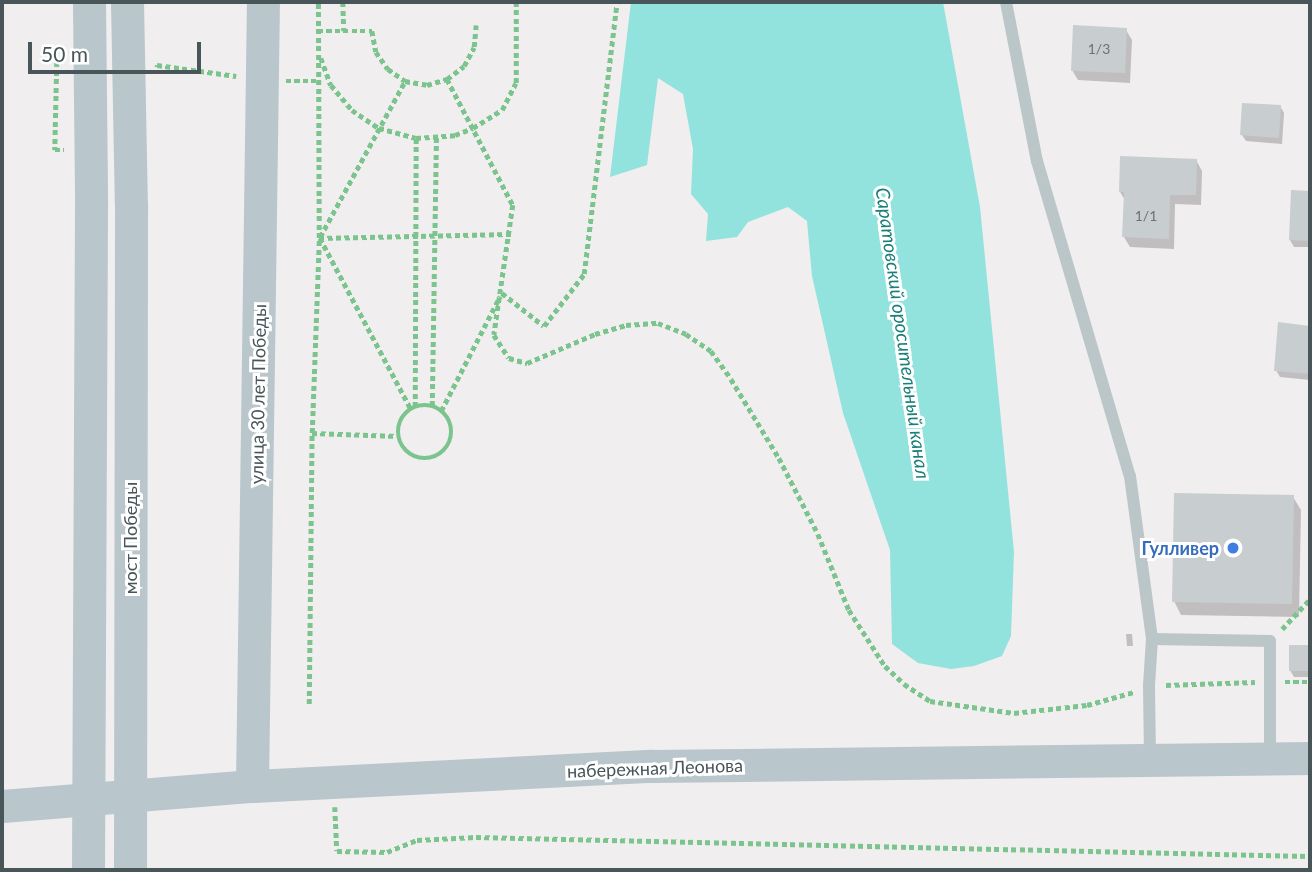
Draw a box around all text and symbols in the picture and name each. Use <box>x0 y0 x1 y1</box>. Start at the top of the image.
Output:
scale bar <box>32 28 205 72</box>
text: 50 m <box>41 41 88 66</box>
house number: 1/3 <box>1088 41 1110 57</box>
water label: Саратовский оросительный канал <box>871 186 935 480</box>
house number: 1/1 <box>1135 208 1157 224</box>
street label: улица 30 лет Победы <box>246 304 270 484</box>
street label: мост Победы <box>119 482 141 594</box>
place label: Гулливер <box>1141 537 1219 559</box>
marker: Гулливер <box>1225 540 1241 556</box>
street label: набережная Леонова <box>567 754 743 782</box>

